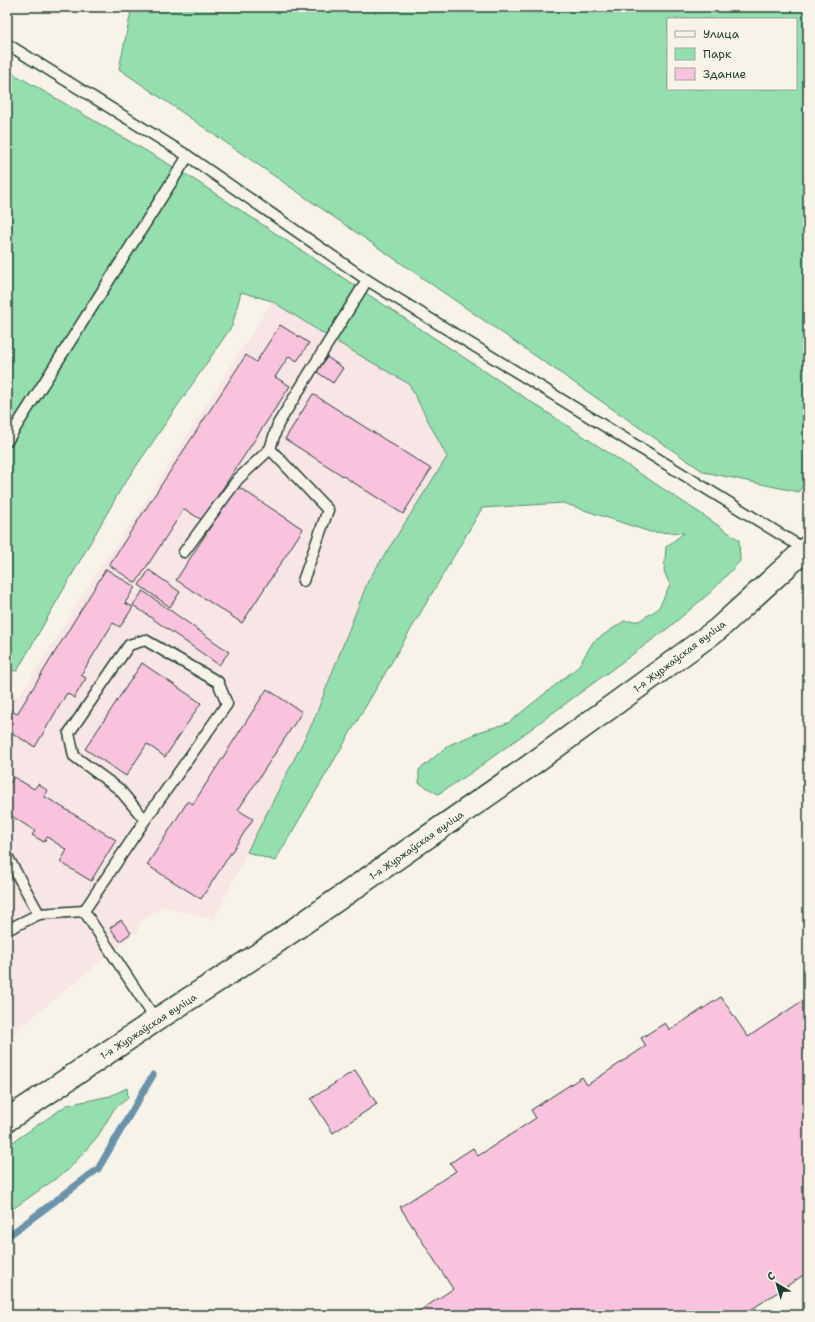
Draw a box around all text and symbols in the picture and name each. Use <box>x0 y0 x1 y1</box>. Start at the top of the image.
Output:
legend <box>667 18 797 90</box>
text: Улица <box>703 26 740 42</box>
text: Парк <box>703 46 732 62</box>
text: Здание <box>703 66 747 82</box>
street label: 1-я Журжаўская вуліца <box>630 617 729 695</box>
street label: 1-я Журжаўская вуліца <box>366 807 467 883</box>
street label: 1-я Журжаўская вуліца <box>98 990 200 1063</box>
north arrow <box>757 1264 797 1304</box>
text: С <box>764 1268 779 1285</box>

